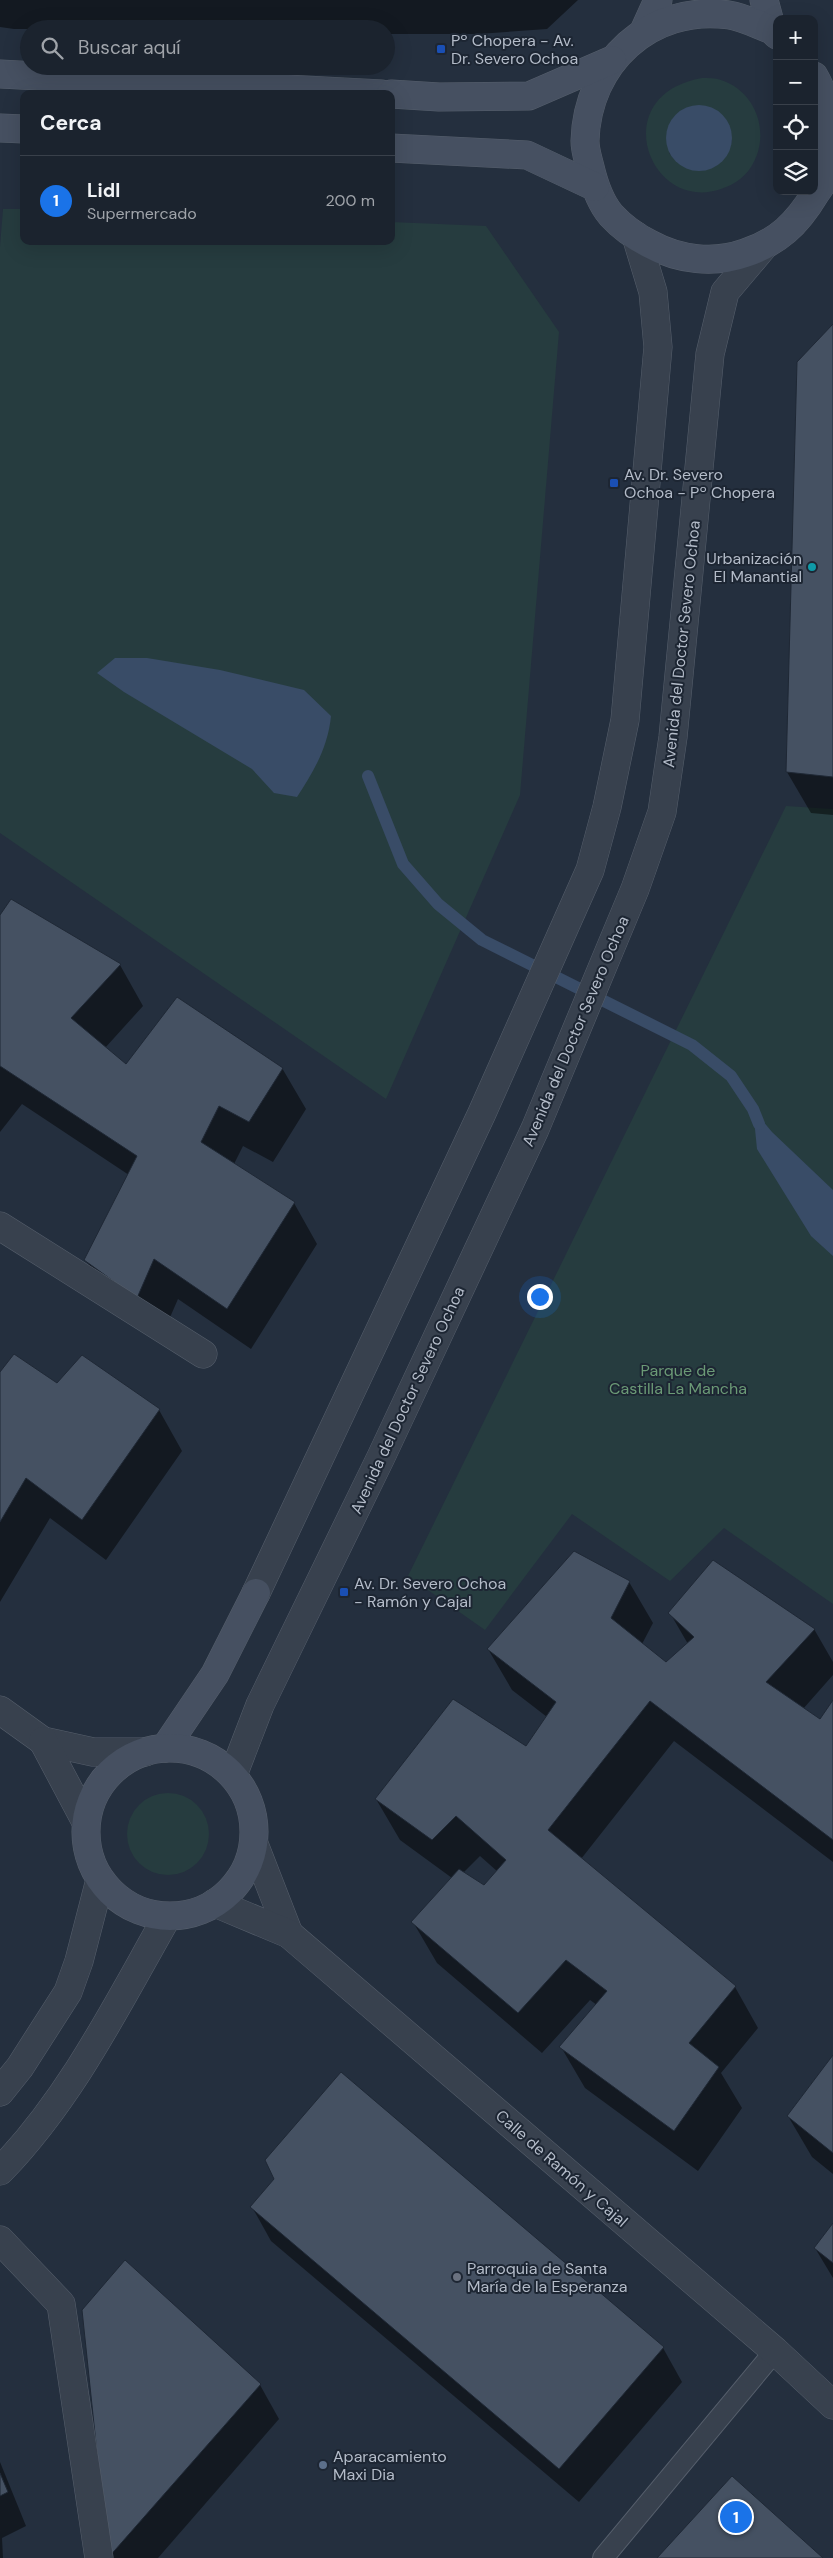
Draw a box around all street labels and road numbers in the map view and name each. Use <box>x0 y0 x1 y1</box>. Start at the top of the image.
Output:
street label: Avenida del Doctor Severo Ochoa <box>658 519 705 769</box>
street label: Avenida del Doctor Severo Ochoa <box>517 913 634 1150</box>
street label: Avenida del Doctor Severo Ochoa <box>345 1283 469 1517</box>
street label: Calle de Ramón y Cajal <box>491 2105 632 2232</box>

